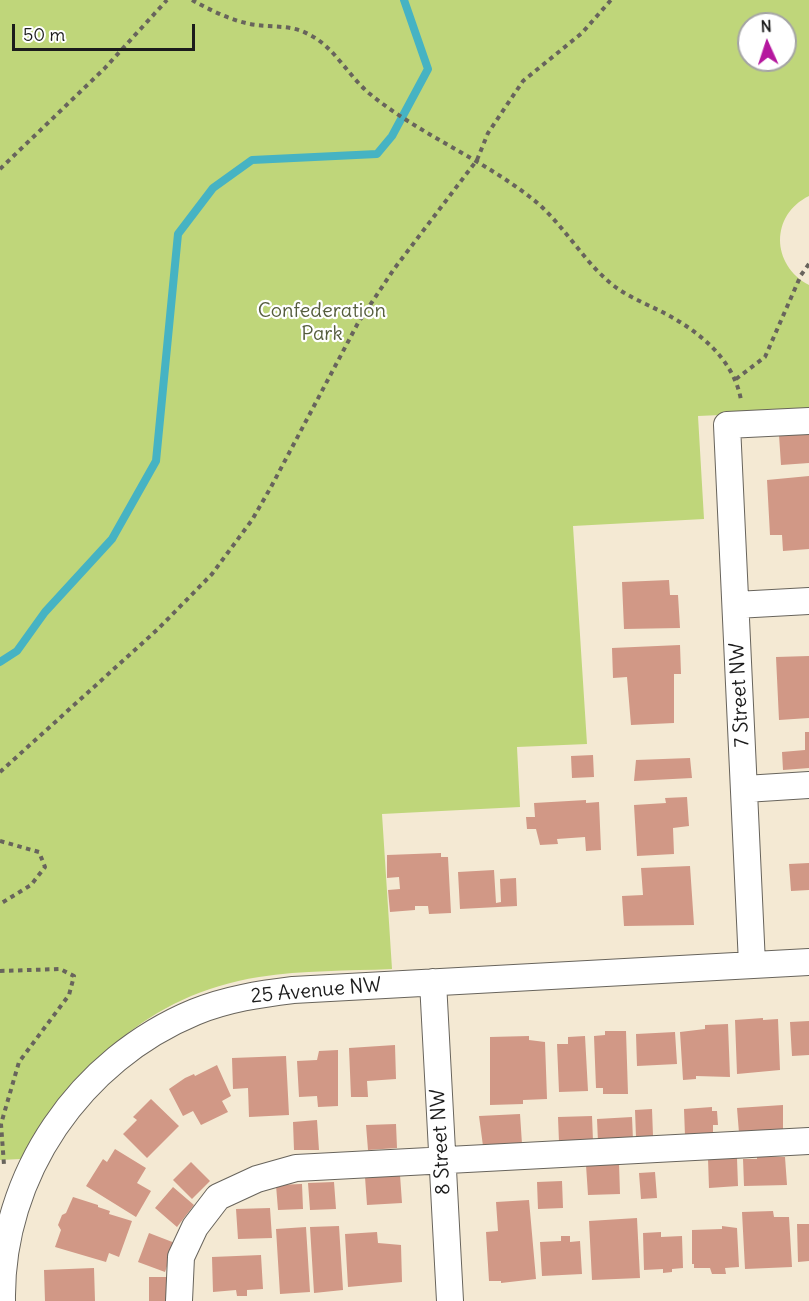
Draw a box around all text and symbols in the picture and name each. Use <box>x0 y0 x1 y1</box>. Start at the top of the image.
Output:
scale bar <box>15 12 198 50</box>
north arrow <box>737 12 797 72</box>
text: N <box>760 16 772 36</box>
text: 50 m <box>23 23 65 46</box>
park label: Confederation Park <box>258 299 386 346</box>
street label: 7 Street NW <box>725 642 755 748</box>
street label: 25 Avenue NW <box>250 973 382 1009</box>
street label: 8 Street NW <box>426 1088 456 1196</box>

